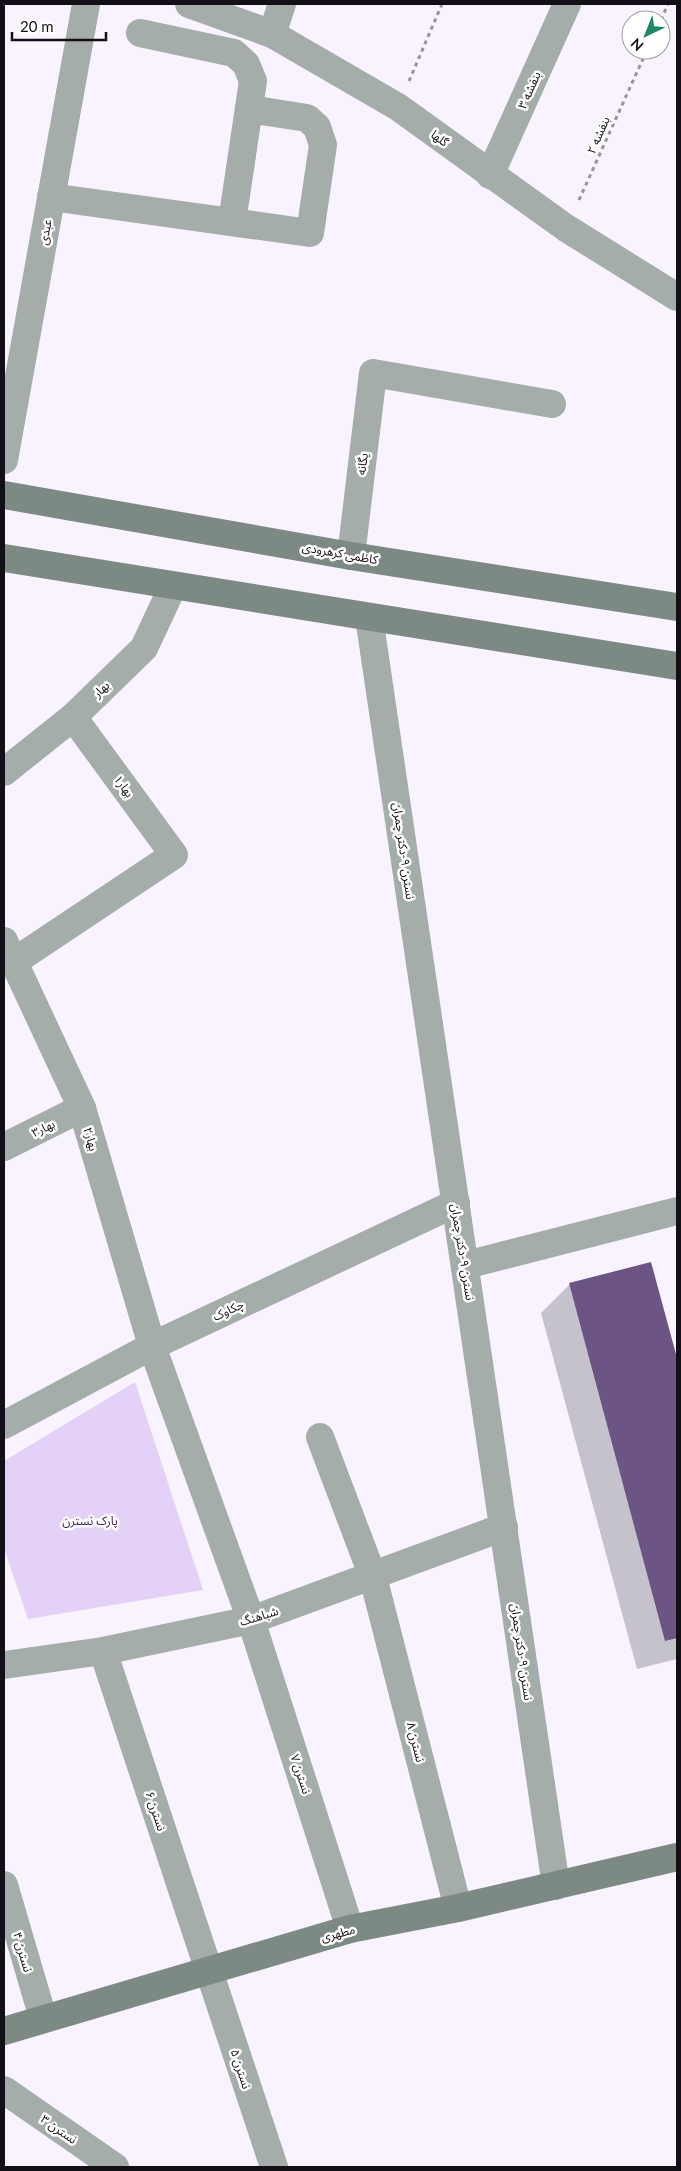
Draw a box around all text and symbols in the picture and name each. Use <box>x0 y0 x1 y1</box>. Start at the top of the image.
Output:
scale bar <box>12 10 106 42</box>
north arrow <box>621 10 671 60</box>
text: 20 m <box>20 17 54 35</box>
text: N <box>627 35 647 55</box>
street label: بنفشه ۳ <box>514 69 544 111</box>
street label: بنفشه ۲ <box>583 114 613 156</box>
street label: گلها <box>428 127 453 150</box>
street label: عبدی <box>35 218 55 246</box>
street label: یگانه <box>353 452 371 476</box>
street label: کاظمی کرهرودی <box>301 539 380 567</box>
street label: بهار <box>89 678 112 701</box>
street label: بهار۱ <box>111 772 137 800</box>
street label: نسترن ۹-دکتر چمران <box>389 802 418 901</box>
street label: بهار۳ <box>29 1116 57 1140</box>
street label: بهار۲ <box>80 1125 102 1153</box>
street label: نسترن ۹-دکتر چمران <box>447 1203 478 1302</box>
street label: چکاوک <box>210 1296 246 1325</box>
park label: پارک نسترن <box>62 1513 118 1529</box>
street label: شباهنگ <box>238 1603 280 1629</box>
street label: نسترن ۹-دکتر چمران <box>507 1603 536 1702</box>
street label: نسترن ۸ <box>404 1720 428 1764</box>
street label: نسترن ۷ <box>288 1752 314 1796</box>
street label: نسترن ۶ <box>143 1789 169 1833</box>
street label: مطهری <box>319 1921 357 1945</box>
street label: نسترن ۴ <box>10 1930 36 1974</box>
street label: نسترن ۵ <box>228 2047 254 2091</box>
street label: نسترن ۳ <box>38 2111 80 2147</box>

